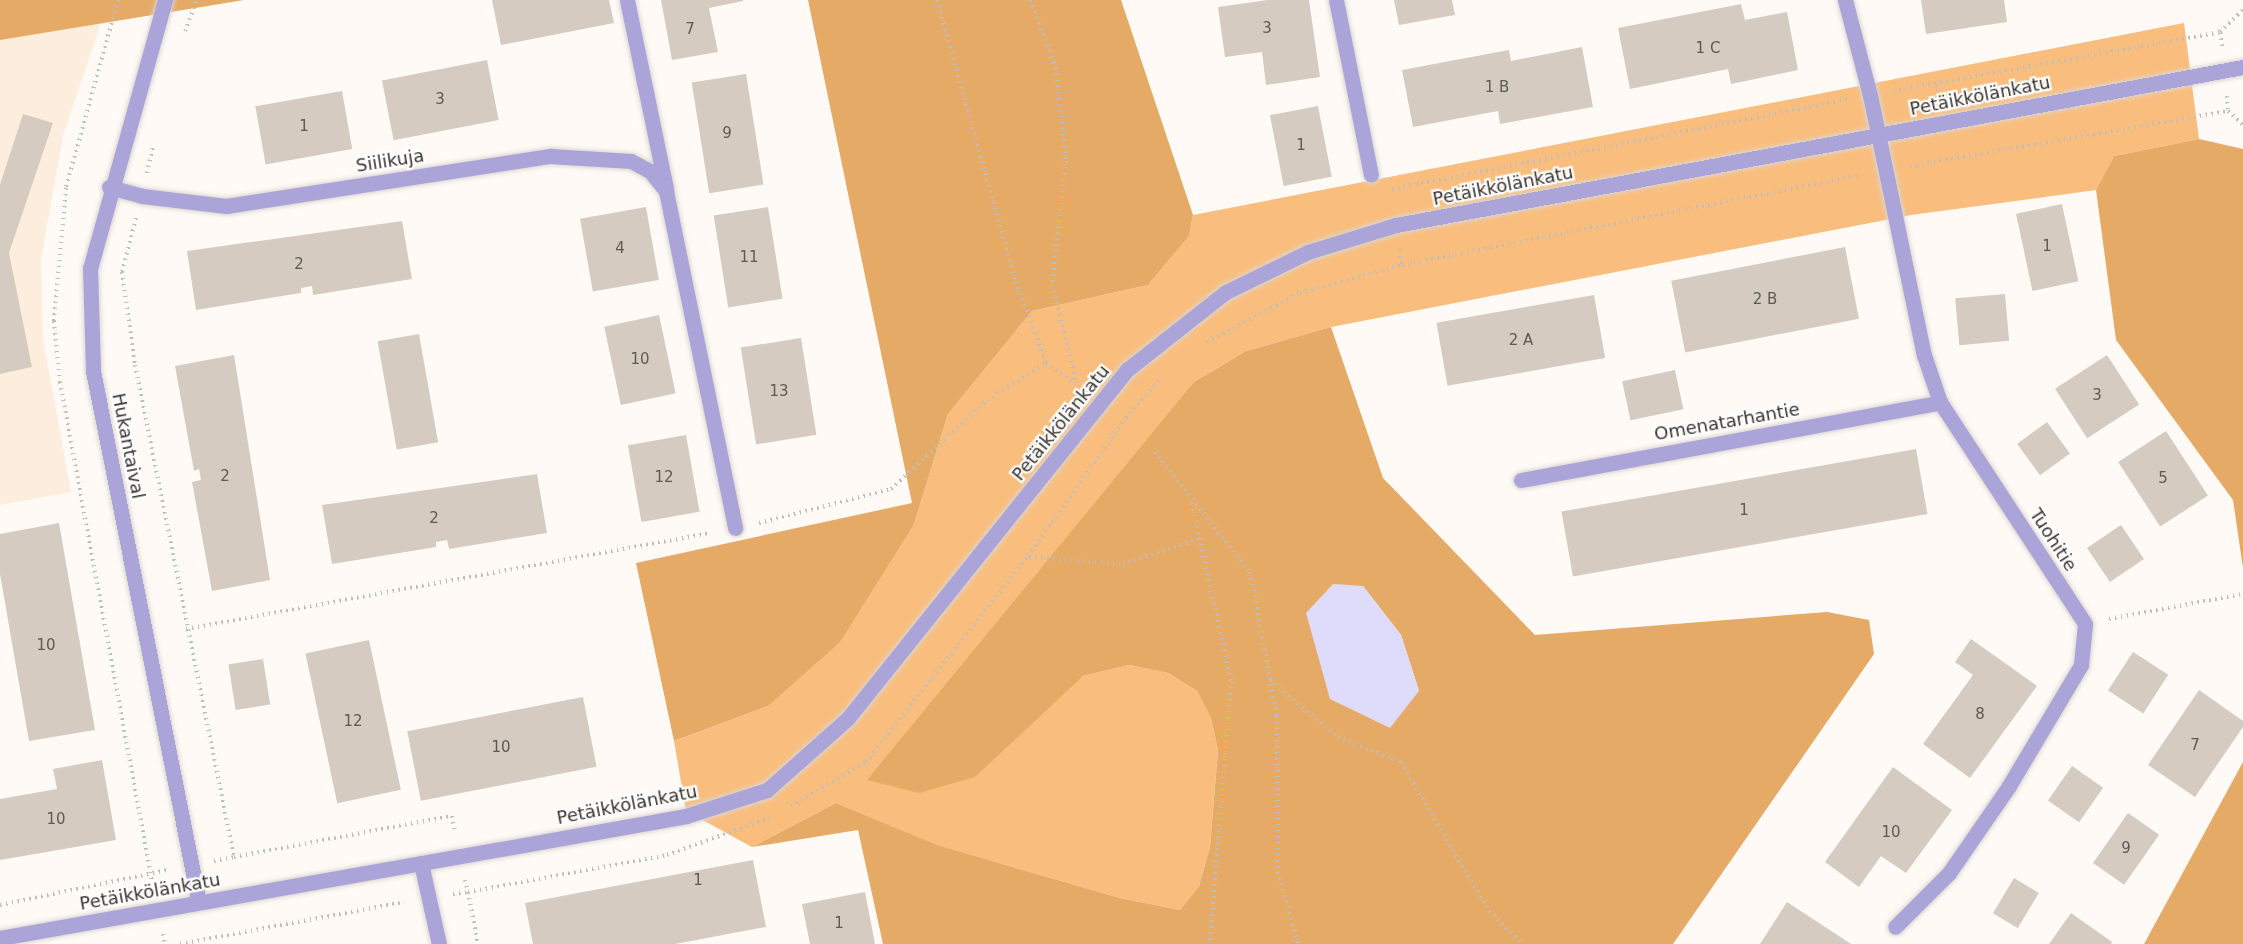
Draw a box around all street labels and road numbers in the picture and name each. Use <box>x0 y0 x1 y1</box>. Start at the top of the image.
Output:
street label: Petäikkölänkatu <box>1908 72 2052 120</box>
street label: Siilikuja <box>354 145 426 177</box>
street label: Petäikkölänkatu <box>1431 162 1575 210</box>
street label: Petäikkölänkatu <box>1008 361 1114 485</box>
street label: Hukantaival <box>107 391 149 501</box>
street label: Omenatarhantie <box>1653 399 1801 445</box>
street label: Tuohitie <box>2025 505 2081 575</box>
street label: Petäikkölänkatu <box>555 781 699 829</box>
street label: Petäikkölänkatu <box>78 869 222 915</box>

